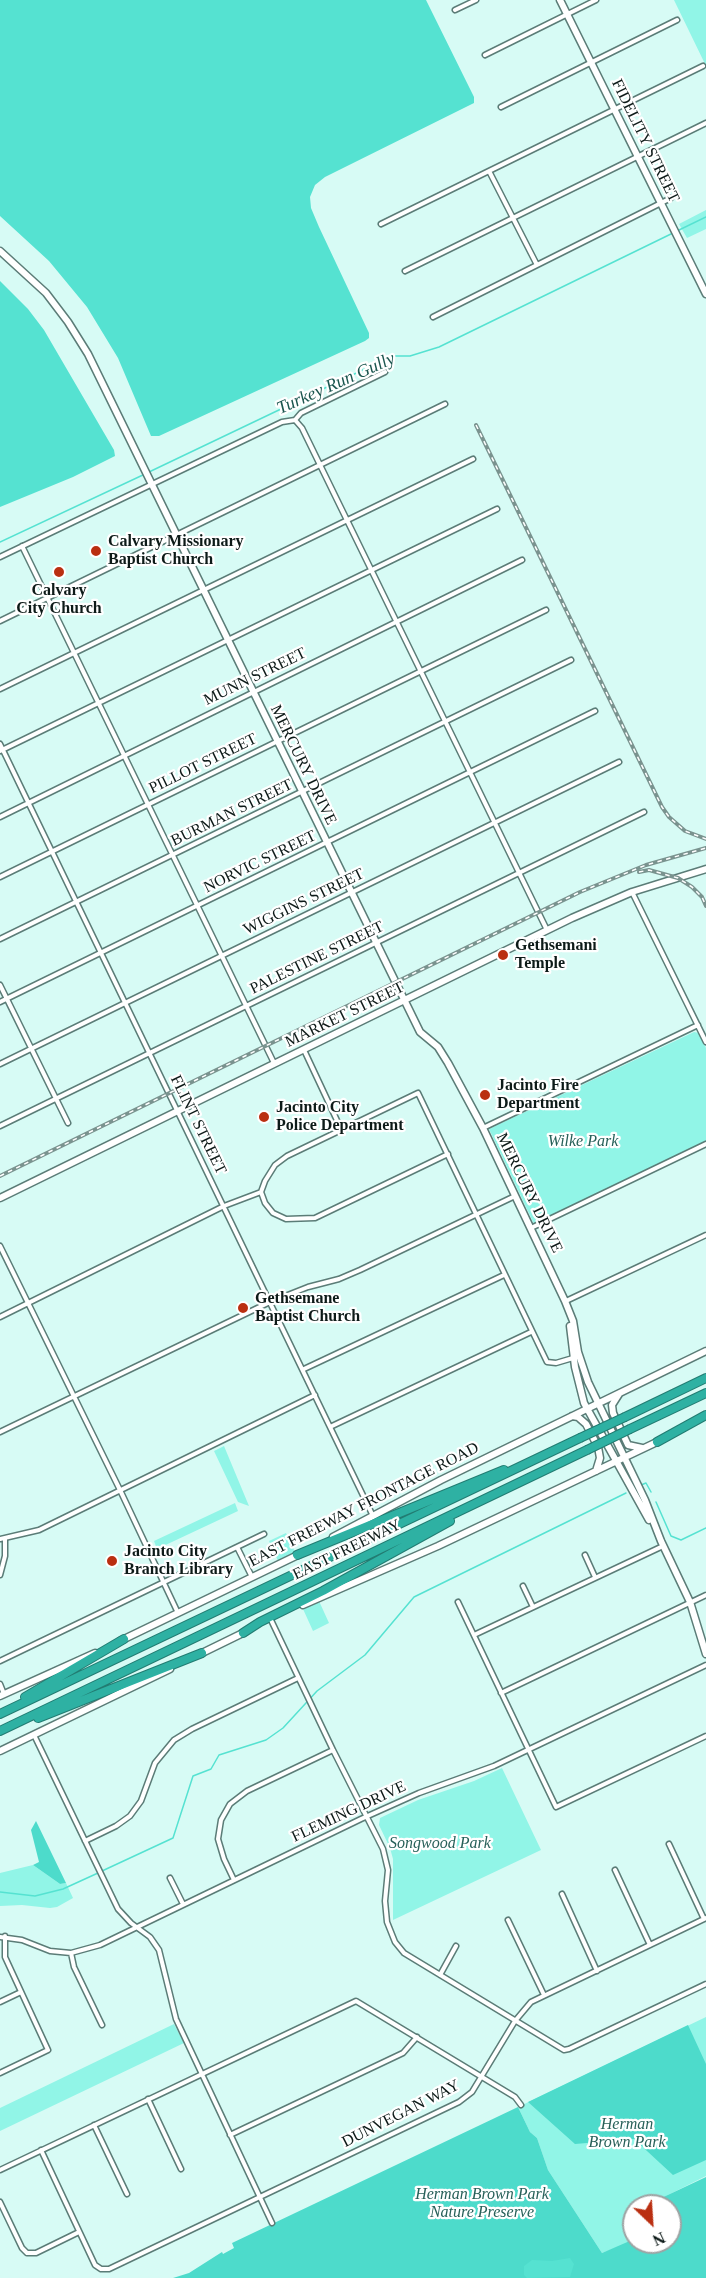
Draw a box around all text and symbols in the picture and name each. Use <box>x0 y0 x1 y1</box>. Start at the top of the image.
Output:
street label: FIDELITY STREET <box>607 76 683 206</box>
water label: Turkey Run Gully <box>274 348 398 420</box>
place label: Calvary Missionary Baptist Church <box>108 532 244 570</box>
marker: Calvary Missionary Baptist Church <box>89 544 103 558</box>
marker: Calvary City Church <box>52 565 66 579</box>
place label: Calvary City Church <box>16 581 102 619</box>
street label: MUNN STREET <box>201 644 309 710</box>
street label: MERCURY DRIVE <box>266 702 340 828</box>
street label: PILLOT STREET <box>146 730 260 798</box>
street label: BURMAN STREET <box>168 775 296 851</box>
street label: NORVIC STREET <box>201 826 319 898</box>
street label: WIGGINS STREET <box>240 864 368 940</box>
street label: PALESTINE STREET <box>247 917 387 999</box>
place label: Gethsemani Temple <box>515 936 597 974</box>
marker: Gethsemani Temple <box>496 948 510 962</box>
street label: MARKET STREET <box>282 978 408 1052</box>
street label: FLINT STREET <box>166 1072 230 1178</box>
place label: Jacinto Fire Department <box>497 1076 580 1114</box>
marker: Jacinto Fire Department <box>478 1088 492 1102</box>
place label: Jacinto City Police Department <box>276 1098 404 1136</box>
marker: Jacinto City Police Department <box>257 1110 271 1124</box>
street label: MERCURY DRIVE <box>492 1130 566 1256</box>
park label: Wilke Park <box>548 1132 618 1152</box>
place label: Gethsemane Baptist Church <box>255 1289 360 1327</box>
marker: Gethsemane Baptist Church <box>236 1301 250 1315</box>
street label: EAST FREEWAY FRONTAGE ROAD <box>246 1438 482 1572</box>
street label: EAST FREEWAY <box>290 1515 404 1585</box>
place label: Jacinto City Branch Library <box>124 1542 233 1580</box>
marker: Jacinto City Branch Library <box>105 1554 119 1568</box>
street label: FLEMING DRIVE <box>289 1777 409 1847</box>
park label: Songwood Park <box>389 1834 491 1854</box>
street label: DUNVEGAN WAY <box>339 2076 463 2152</box>
park label: Herman Brown Park <box>588 2115 666 2153</box>
park label: Herman Brown Park Nature Preserve <box>415 2185 549 2223</box>
north arrow <box>622 2194 682 2254</box>
text: N <box>650 2229 668 2249</box>

